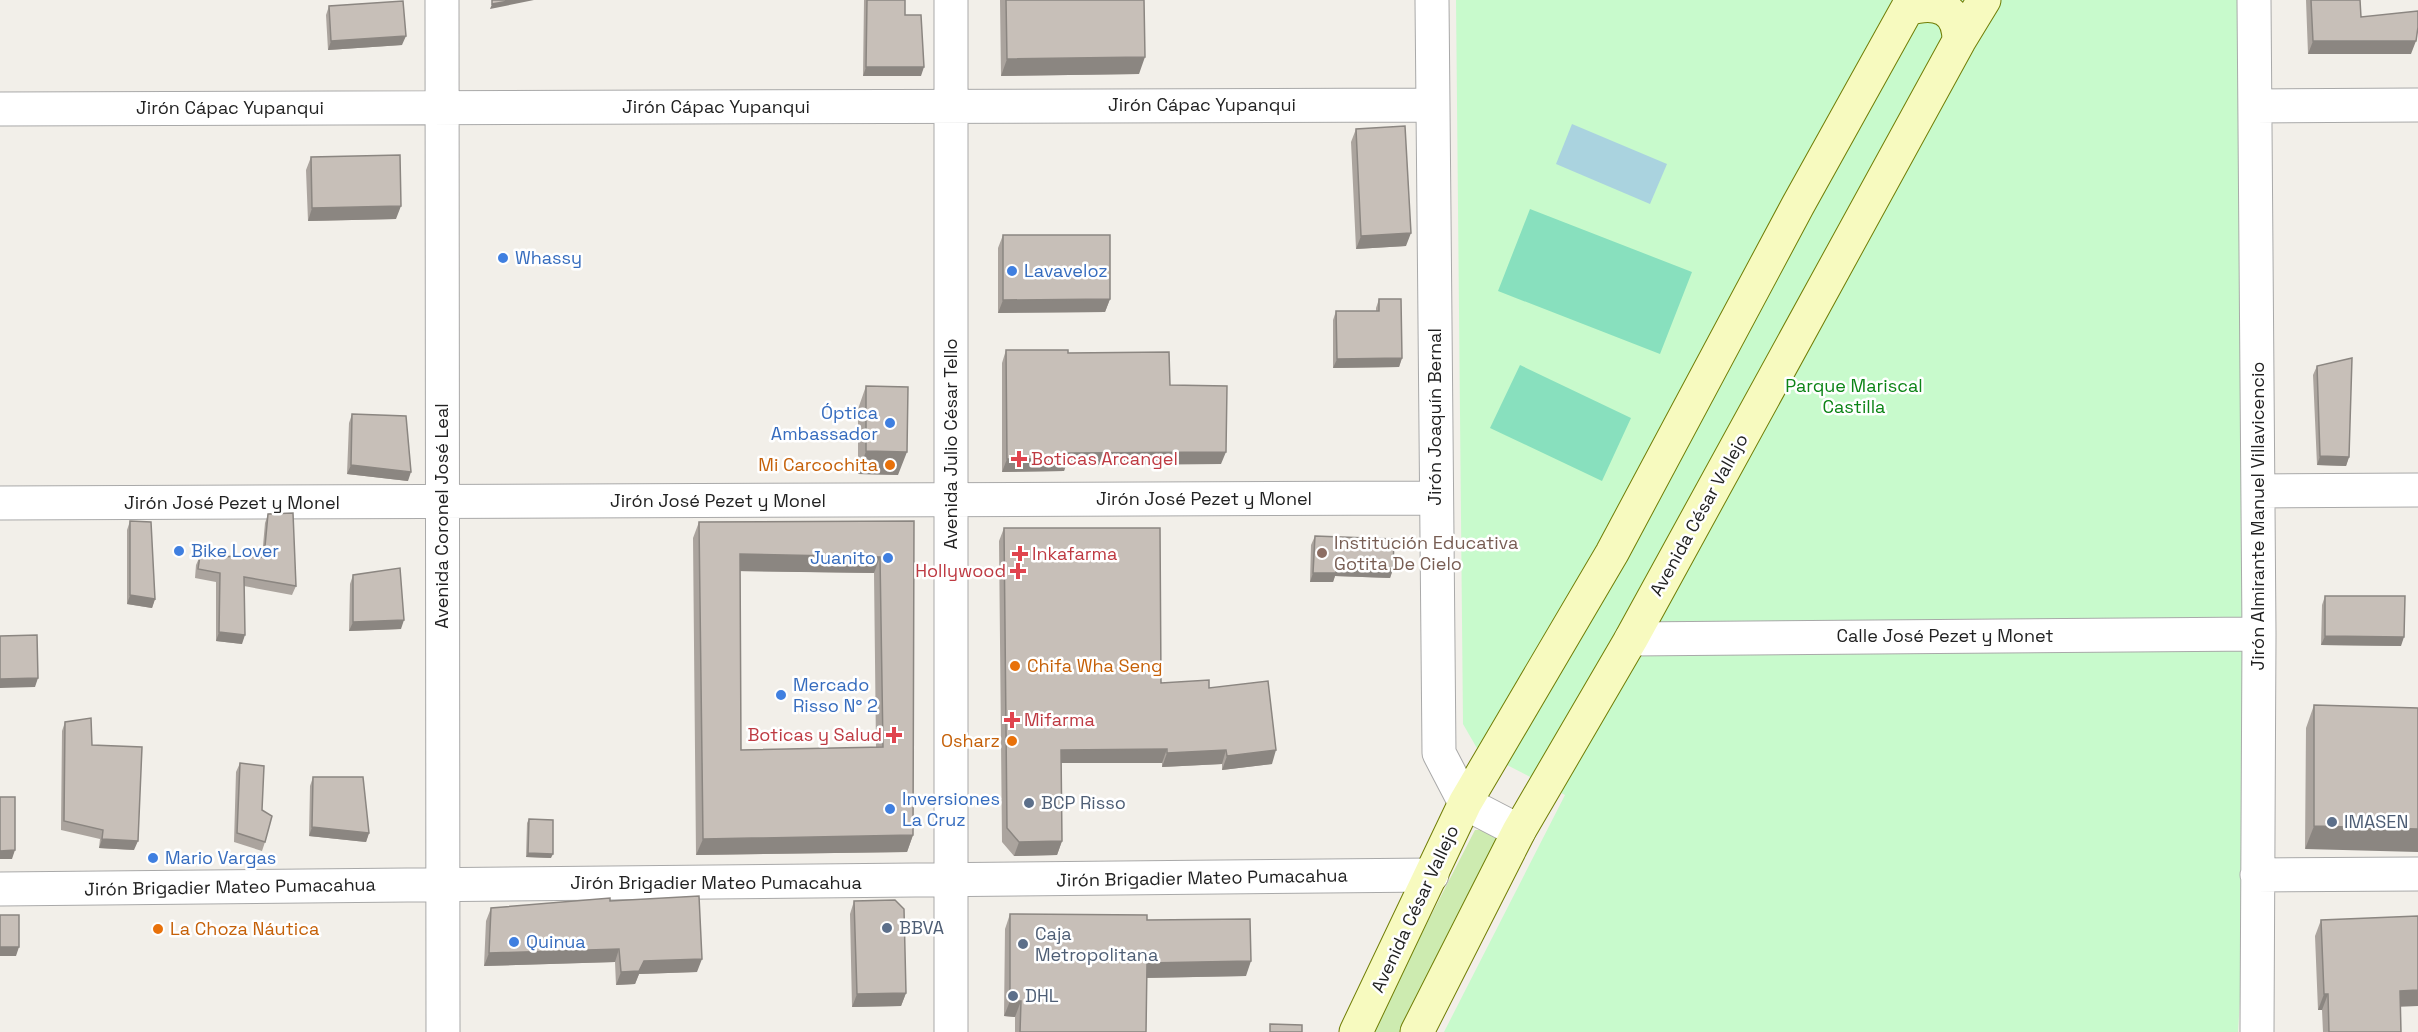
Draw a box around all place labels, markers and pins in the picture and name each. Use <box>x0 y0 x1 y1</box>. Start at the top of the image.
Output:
place label: Whassy <box>515 246 582 269</box>
marker: Whassy <box>496 251 510 265</box>
place label: Lavaveloz <box>1024 259 1108 282</box>
marker: Lavaveloz <box>1005 264 1019 278</box>
place label: Óptica Ambassador <box>771 401 878 445</box>
marker: Óptica Ambassador <box>883 416 897 430</box>
place label: Boticas Arcangel <box>1031 447 1178 470</box>
marker: Boticas Arcangel <box>1012 452 1026 466</box>
place label: Mi Carcochita <box>758 453 878 476</box>
marker: Mi Carcochita <box>883 458 897 472</box>
place label: Institución Educativa Gotita De Cielo <box>1334 531 1518 575</box>
place label: Bike Lover <box>191 539 279 562</box>
place label: Inkafarma <box>1032 542 1117 565</box>
marker: Bike Lover <box>172 544 186 558</box>
place label: Juanito <box>810 546 876 569</box>
marker: Institución Educativa Gotita De Cielo <box>1315 546 1329 560</box>
marker: Inkafarma <box>1013 547 1027 561</box>
marker: Juanito <box>881 551 895 565</box>
place label: Hollywood <box>915 559 1006 582</box>
marker: Hollywood <box>1011 564 1025 578</box>
place label: Chifa Wha Seng <box>1027 654 1163 677</box>
marker: Chifa Wha Seng <box>1008 659 1022 673</box>
place label: Mercado Risso N° 2 <box>793 673 878 717</box>
marker: Mercado Risso N° 2 <box>774 688 788 702</box>
place label: Mifarma <box>1024 708 1095 731</box>
marker: Mifarma <box>1005 713 1019 727</box>
place label: Boticas y Salud <box>747 723 882 746</box>
marker: Boticas y Salud <box>887 728 901 742</box>
place label: Osharz <box>941 729 1000 752</box>
marker: Osharz <box>1005 734 1019 748</box>
place label: Inversiones La Cruz <box>902 787 1000 831</box>
place label: BCP Risso <box>1041 791 1126 814</box>
marker: BCP Risso <box>1022 796 1036 810</box>
marker: Inversiones La Cruz <box>883 802 897 816</box>
place label: IMASEN <box>2344 810 2408 833</box>
marker: IMASEN <box>2325 815 2339 829</box>
place label: Mario Vargas <box>165 846 276 869</box>
marker: Mario Vargas <box>146 851 160 865</box>
place label: BBVA <box>899 916 944 939</box>
place label: La Choza Náutica <box>170 917 319 940</box>
marker: BBVA <box>880 921 894 935</box>
marker: La Choza Náutica <box>151 922 165 936</box>
place label: Caja Metropolitana <box>1035 922 1158 966</box>
place label: Quinua <box>526 930 586 953</box>
marker: Quinua <box>507 935 521 949</box>
marker: Caja Metropolitana <box>1016 937 1030 951</box>
place label: DHL <box>1025 984 1059 1007</box>
marker: DHL <box>1006 989 1020 1003</box>

